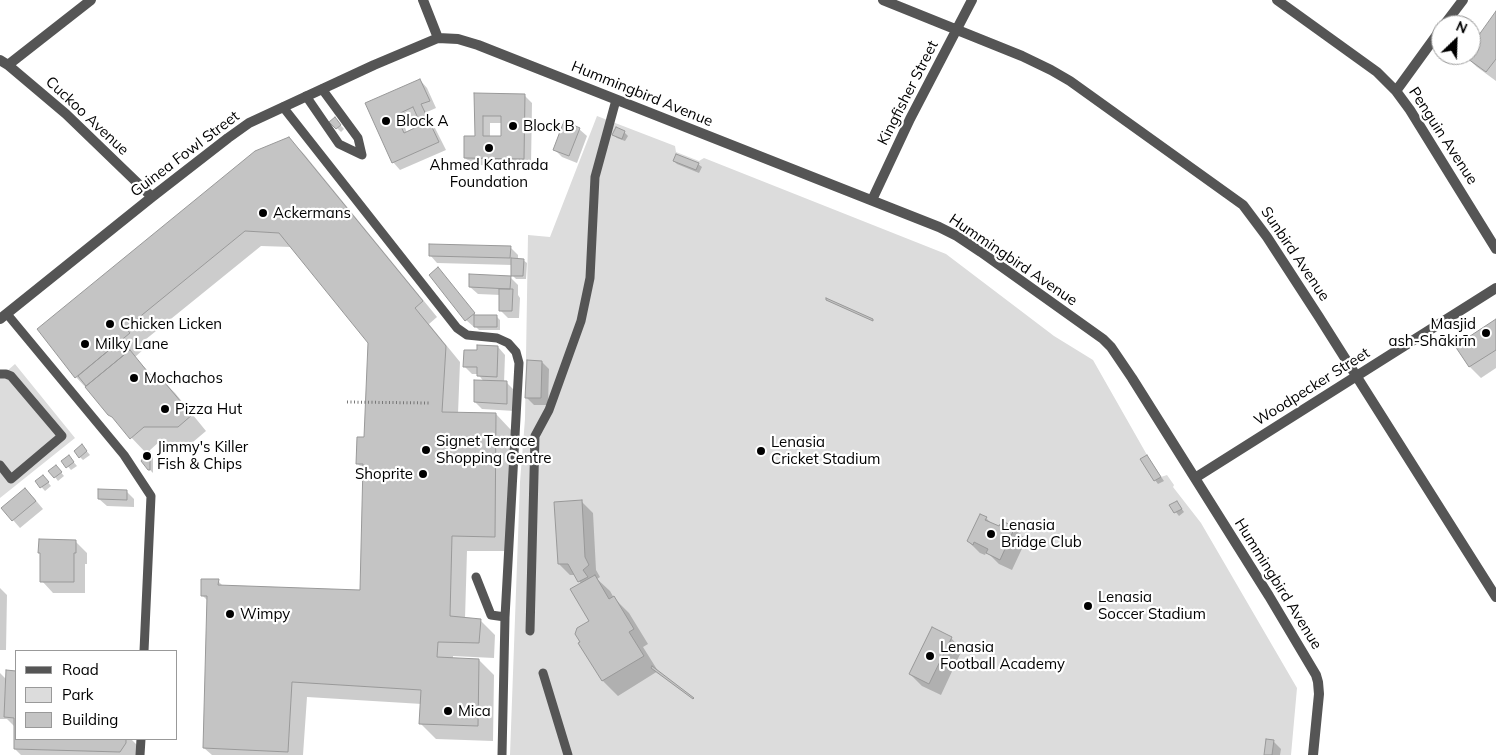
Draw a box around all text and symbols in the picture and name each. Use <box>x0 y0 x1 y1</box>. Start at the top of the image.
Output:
north arrow <box>1431 15 1481 65</box>
text: N <box>1453 17 1470 38</box>
street label: Kingfisher Street <box>874 38 942 148</box>
street label: Hummingbird Avenue <box>569 57 715 131</box>
street label: Cuckoo Avenue <box>42 73 132 159</box>
street label: Penguin Avenue <box>1405 84 1481 188</box>
street label: Guinea Fowl Street <box>127 107 243 201</box>
place label: Block A <box>396 112 448 130</box>
marker: Block A <box>380 115 392 127</box>
place label: Block B <box>523 117 575 135</box>
marker: Block B <box>507 120 519 132</box>
marker: Ahmed Kathrada Foundation <box>483 142 495 154</box>
place label: Ahmed Kathrada Foundation <box>430 156 548 191</box>
street label: Sunbird Avenue <box>1257 203 1333 305</box>
place label: Ackermans <box>273 204 351 222</box>
marker: Ackermans <box>257 207 269 219</box>
street label: Hummingbird Avenue <box>945 210 1081 310</box>
place label: Chicken Licken <box>120 315 222 333</box>
place label: Masjid ash-Shākirīn <box>1388 315 1476 350</box>
marker: Chicken Licken <box>104 318 116 330</box>
marker: Masjid ash-Shākirīn <box>1480 327 1492 339</box>
place label: Milky Lane <box>95 335 168 353</box>
marker: Milky Lane <box>79 338 91 350</box>
street label: Woodpecker Street <box>1251 344 1373 430</box>
place label: Mochachos <box>144 369 223 387</box>
marker: Mochachos <box>128 372 140 384</box>
place label: Pizza Hut <box>175 400 242 418</box>
marker: Pizza Hut <box>159 403 171 415</box>
place label: Signet Terrace Shopping Centre <box>436 432 551 467</box>
place label: Lenasia Cricket Stadium <box>771 433 881 468</box>
place label: Jimmy's Killer Fish & Chips <box>157 438 248 473</box>
marker: Signet Terrace Shopping Centre <box>420 444 432 456</box>
marker: Lenasia Cricket Stadium <box>755 445 767 457</box>
marker: Jimmy's Killer Fish & Chips <box>141 450 153 462</box>
place label: Shoprite <box>355 465 413 483</box>
marker: Shoprite <box>417 468 429 480</box>
street label: Hummingbird Avenue <box>1230 515 1326 653</box>
place label: Lenasia Bridge Club <box>1001 516 1082 551</box>
marker: Lenasia Bridge Club <box>985 528 997 540</box>
place label: Lenasia Soccer Stadium <box>1098 588 1206 623</box>
marker: Lenasia Soccer Stadium <box>1082 600 1094 612</box>
place label: Wimpy <box>240 605 290 623</box>
marker: Wimpy <box>224 608 236 620</box>
place label: Lenasia Football Academy <box>940 638 1065 673</box>
legend <box>15 650 178 740</box>
marker: Lenasia Football Academy <box>924 650 936 662</box>
text: Road <box>62 660 99 679</box>
text: Park <box>62 685 94 704</box>
place label: Mica <box>458 702 491 720</box>
marker: Mica <box>442 705 454 717</box>
text: Building <box>62 710 118 729</box>

